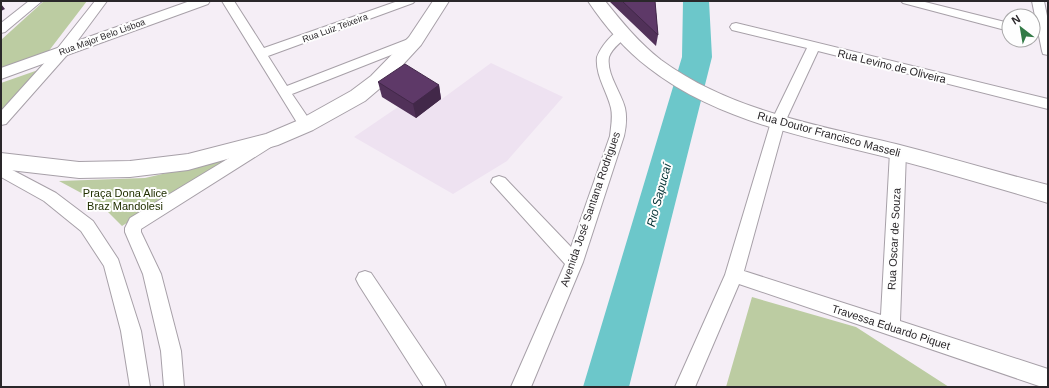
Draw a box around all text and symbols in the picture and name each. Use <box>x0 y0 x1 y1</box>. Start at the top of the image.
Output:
north arrow <box>1001 8 1041 48</box>
street label: Rua Luiz Teixeira <box>301 12 369 44</box>
text: N <box>1009 12 1022 27</box>
street label: Rua Major Belo Lisboa <box>58 17 146 57</box>
street label: Rua Levino de Oliveira <box>837 47 948 85</box>
street label: Rua Doutor Francisco Masseli <box>756 109 902 159</box>
street label: Avenida José Santana Rodrigues <box>558 129 622 288</box>
water label: Rio Sapucaí <box>644 160 675 228</box>
park label: Praça Dona Alice Braz Mandolesi <box>83 187 167 212</box>
street label: Rua Oscar de Souza <box>885 187 903 290</box>
street label: Travessa Eduardo Piquet <box>830 302 952 352</box>

